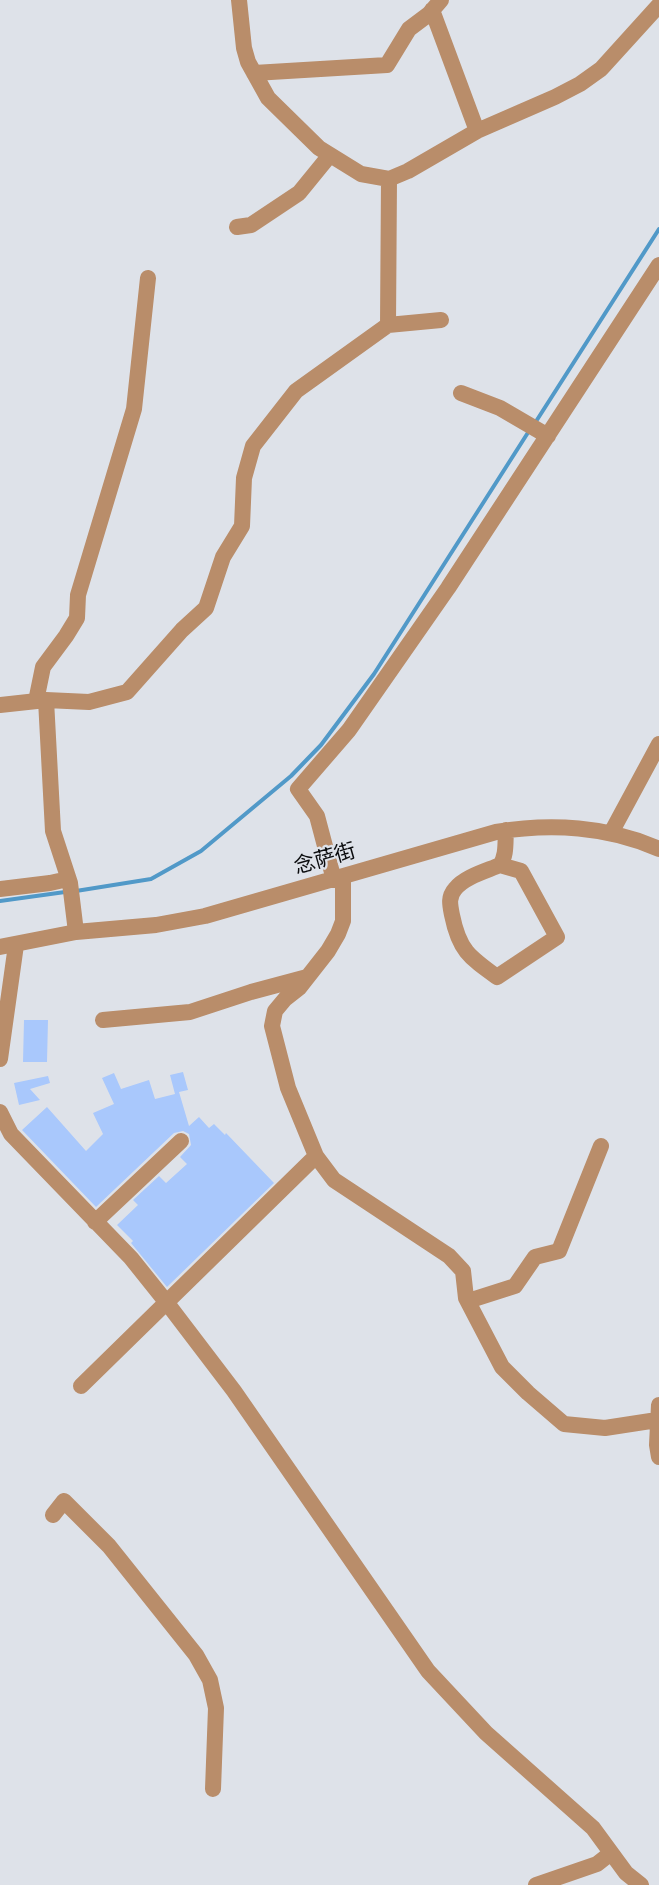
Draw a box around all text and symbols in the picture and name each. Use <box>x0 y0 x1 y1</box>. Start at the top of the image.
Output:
street label: 念萨街 <box>291 838 359 880</box>

